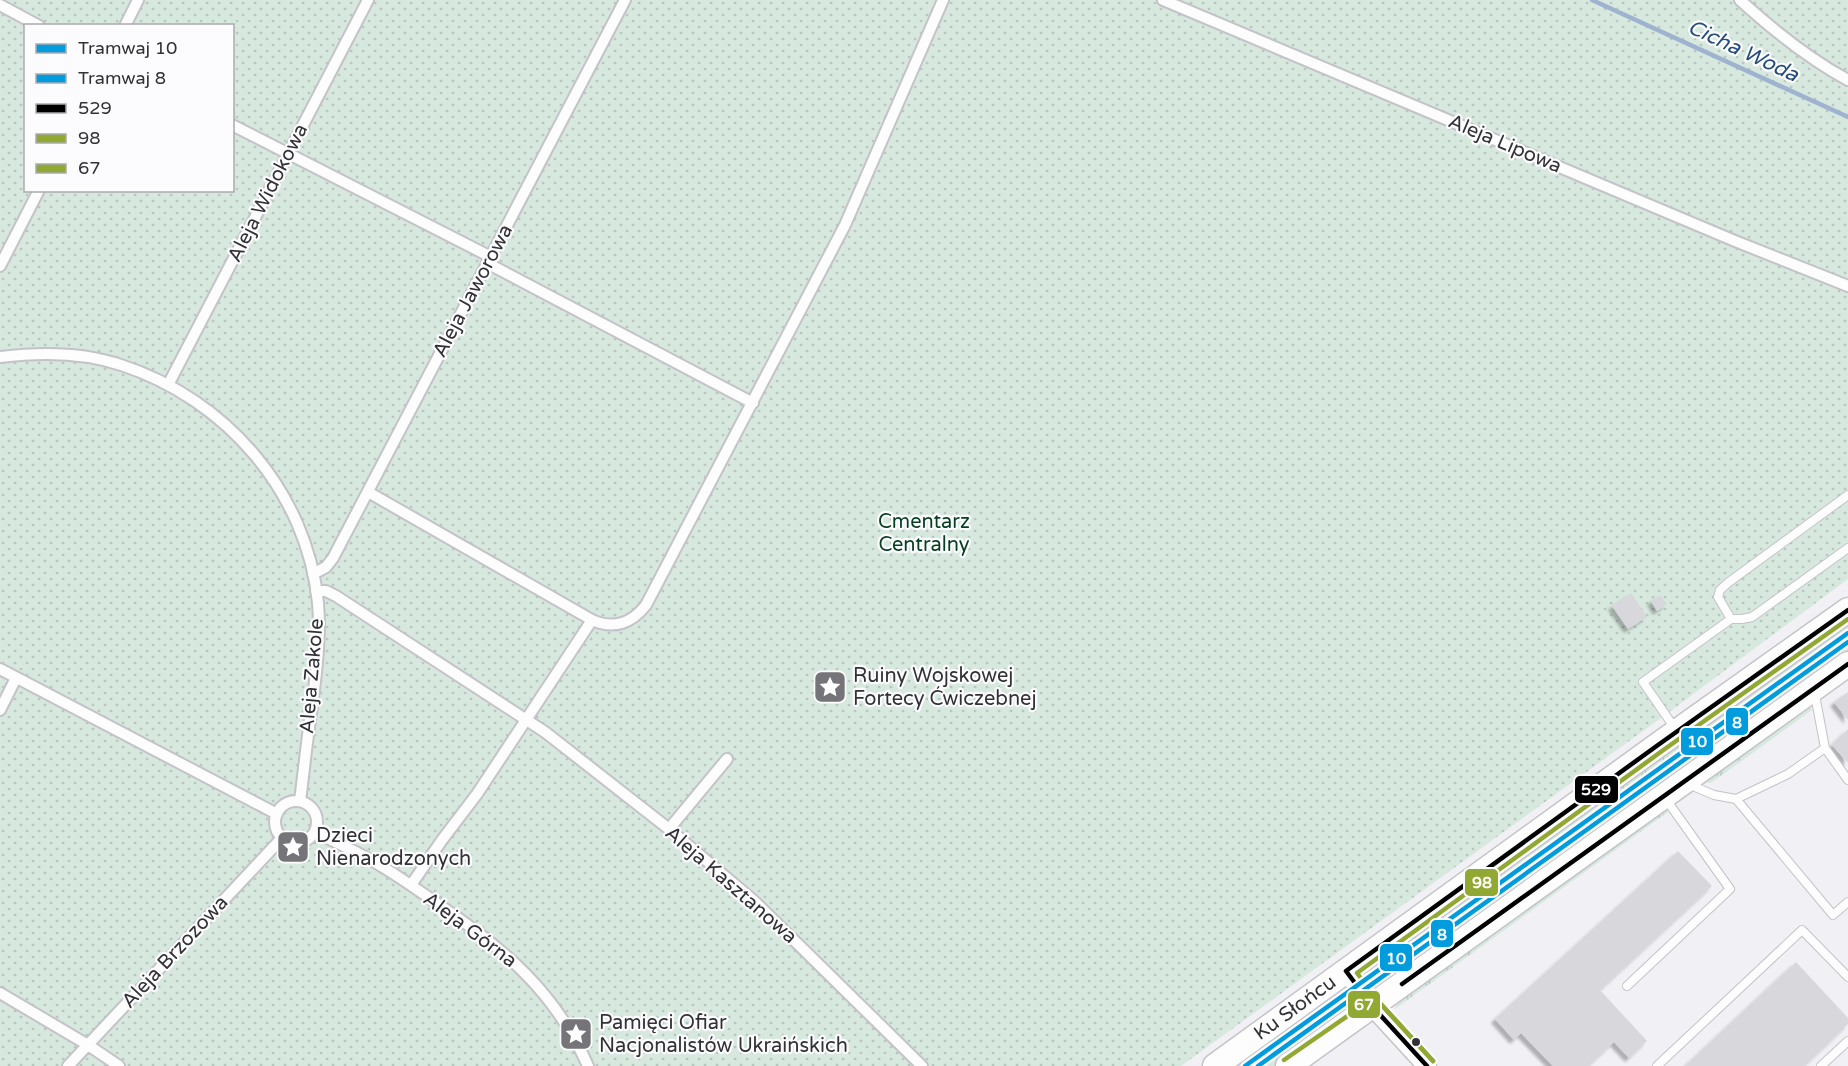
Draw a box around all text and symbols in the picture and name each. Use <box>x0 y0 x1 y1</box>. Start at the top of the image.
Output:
water label: Cicha Woda <box>1684 14 1803 88</box>
legend <box>24 24 234 192</box>
text: Tramwaj 10 <box>78 37 177 59</box>
text: Tramwaj 8 <box>78 67 166 89</box>
text: 529 <box>78 97 112 119</box>
street label: Aleja Lipowa <box>1445 109 1565 179</box>
street label: Aleja Widokowa <box>223 120 313 266</box>
text: 98 <box>78 127 101 149</box>
text: 67 <box>78 157 101 179</box>
street label: Aleja Jaworowa <box>428 220 518 362</box>
park label: Cmentarz Centralny <box>878 510 970 557</box>
street label: Aleja Zakole <box>295 617 329 735</box>
place label: Ruiny Wojskowej Fortecy Ćwiczebnej <box>853 664 1036 711</box>
place icon: Ruiny Wojskowej Fortecy Ćwiczebnej <box>812 669 848 705</box>
line badge: 8 <box>1725 707 1749 736</box>
text: 8 <box>1732 713 1742 733</box>
line badge: 10 <box>1680 727 1714 756</box>
text: 10 <box>1687 732 1707 752</box>
line badge: 529 <box>1574 775 1619 804</box>
text: 529 <box>1581 780 1611 800</box>
street label: Aleja Kasztanowa <box>660 821 802 949</box>
place label: Dzieci Nienarodzonych <box>316 824 471 871</box>
place icon: Dzieci Nienarodzonych <box>275 829 311 865</box>
line badge: 98 <box>1464 868 1499 897</box>
text: 98 <box>1472 873 1492 893</box>
street label: Aleja Górna <box>418 887 522 973</box>
street label: Aleja Brzozowa <box>117 891 233 1013</box>
line badge: 8 <box>1430 919 1454 948</box>
text: 8 <box>1437 925 1447 945</box>
line badge: 10 <box>1379 943 1413 972</box>
text: 10 <box>1386 949 1406 969</box>
street label: Ku Słońcu <box>1249 970 1341 1046</box>
line badge: 67 <box>1347 990 1381 1019</box>
text: 67 <box>1354 995 1374 1015</box>
place label: Pamięci Ofiar Nacjonalistów Ukraińskich <box>599 1011 848 1058</box>
place icon: Pamięci Ofiar Nacjonalistów Ukraińskich <box>558 1016 594 1052</box>
unlabelled marker <box>1410 1036 1422 1048</box>

